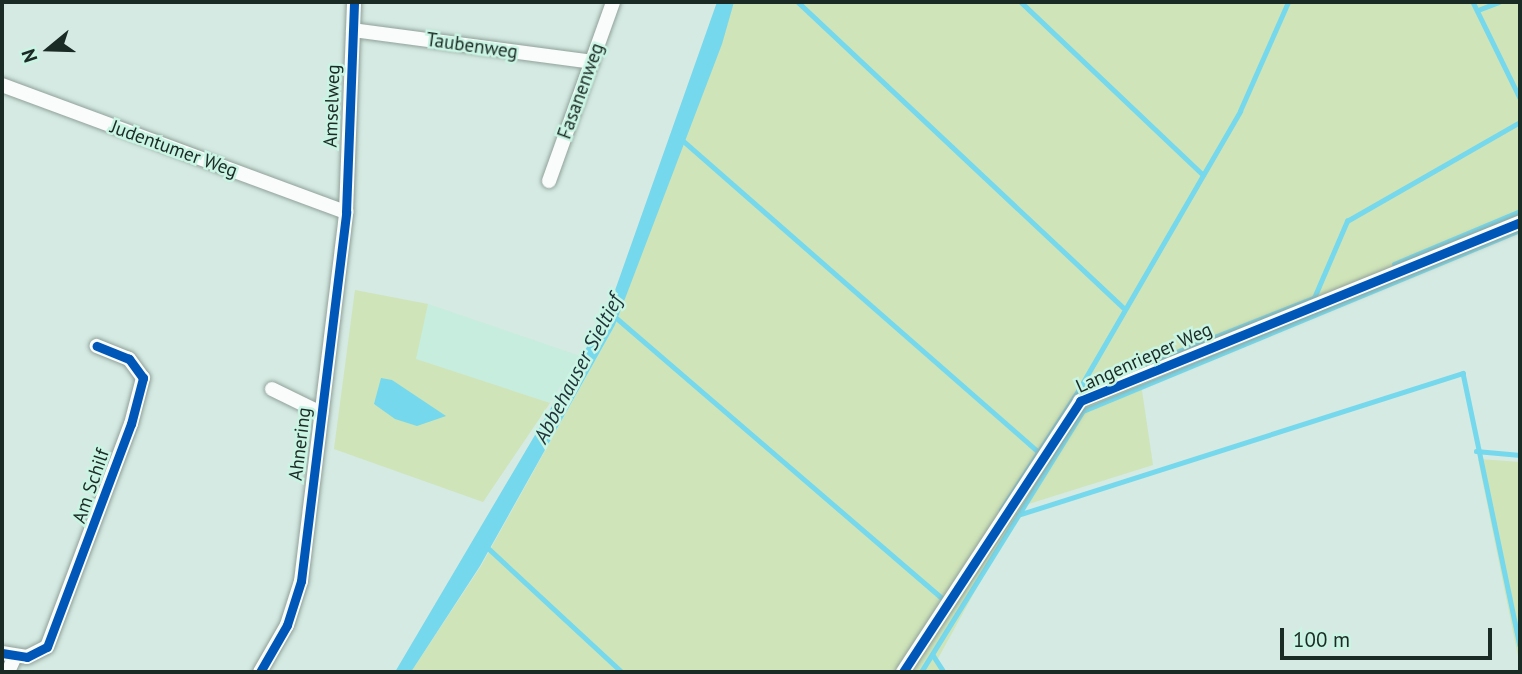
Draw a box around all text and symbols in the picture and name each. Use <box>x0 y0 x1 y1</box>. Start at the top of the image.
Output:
north arrow <box>14 14 84 84</box>
street label: Taubenweg <box>425 28 519 64</box>
street label: Fasanenweg <box>553 40 609 142</box>
text: N <box>16 46 43 66</box>
street label: Amselweg <box>319 64 345 148</box>
street label: Judentumer Weg <box>107 115 241 183</box>
water label: Abbehauser Sieltief <box>528 290 628 448</box>
street label: Langenrieper Weg <box>1072 318 1216 398</box>
street label: Ahnering <box>284 406 316 482</box>
street label: Am Schilf <box>68 446 114 526</box>
scale bar <box>1284 614 1496 658</box>
text: 100 m <box>1293 626 1350 653</box>

